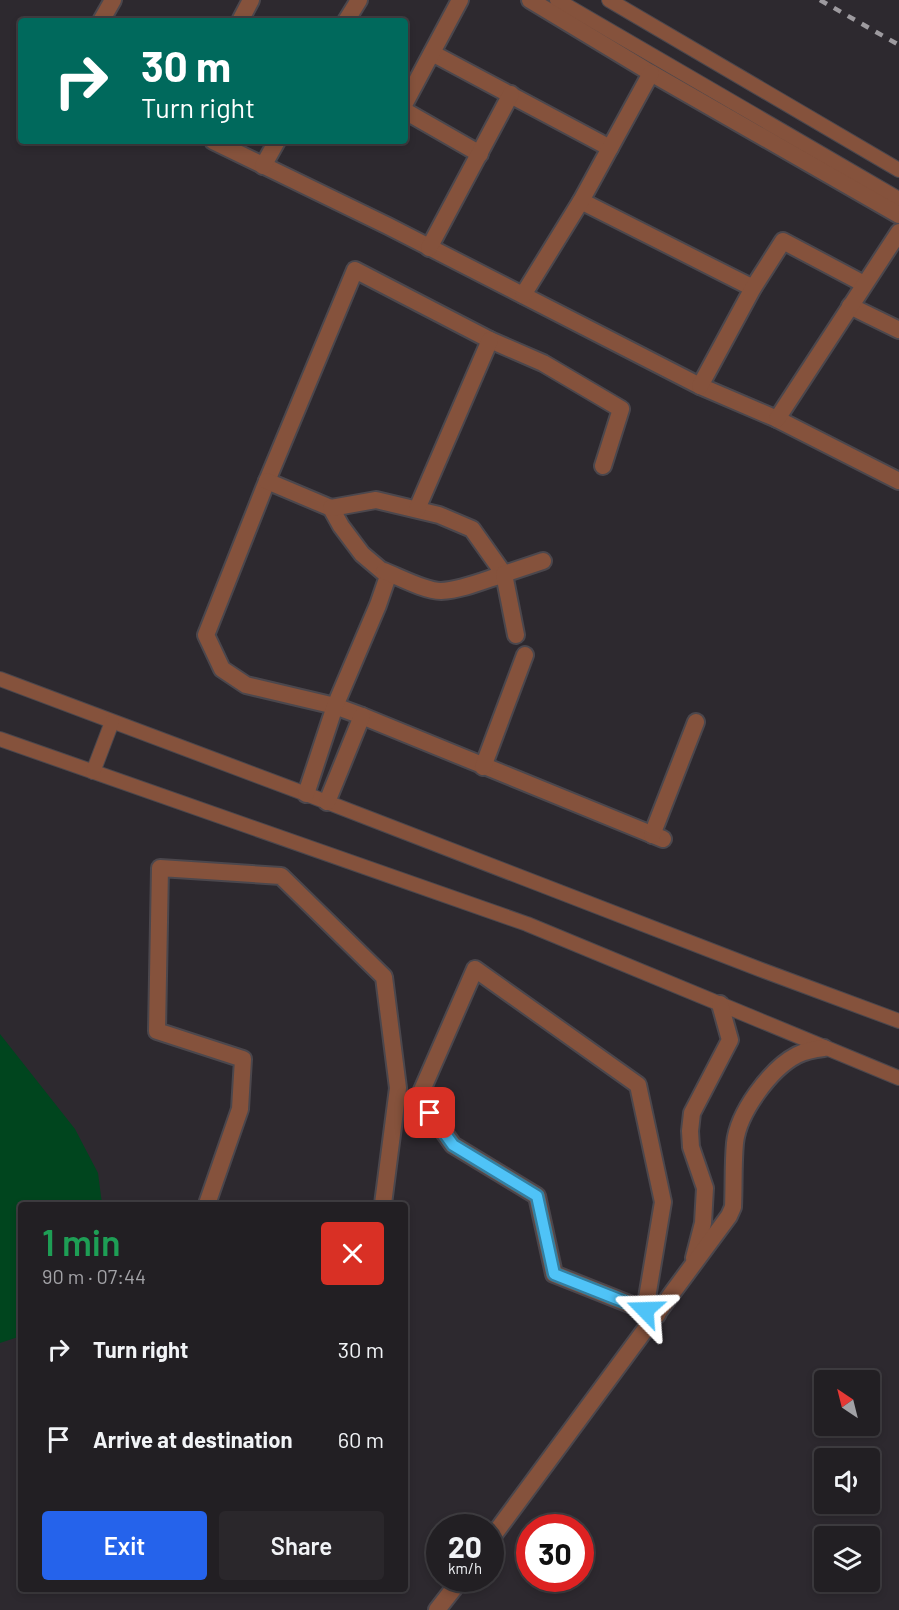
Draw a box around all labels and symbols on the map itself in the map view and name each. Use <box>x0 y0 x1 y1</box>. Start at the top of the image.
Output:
pin <box>404 1087 455 1138</box>
position arrow <box>613 1278 677 1342</box>
north arrow <box>814 1370 880 1436</box>
speed limit sign: 30 <box>516 1514 594 1592</box>

